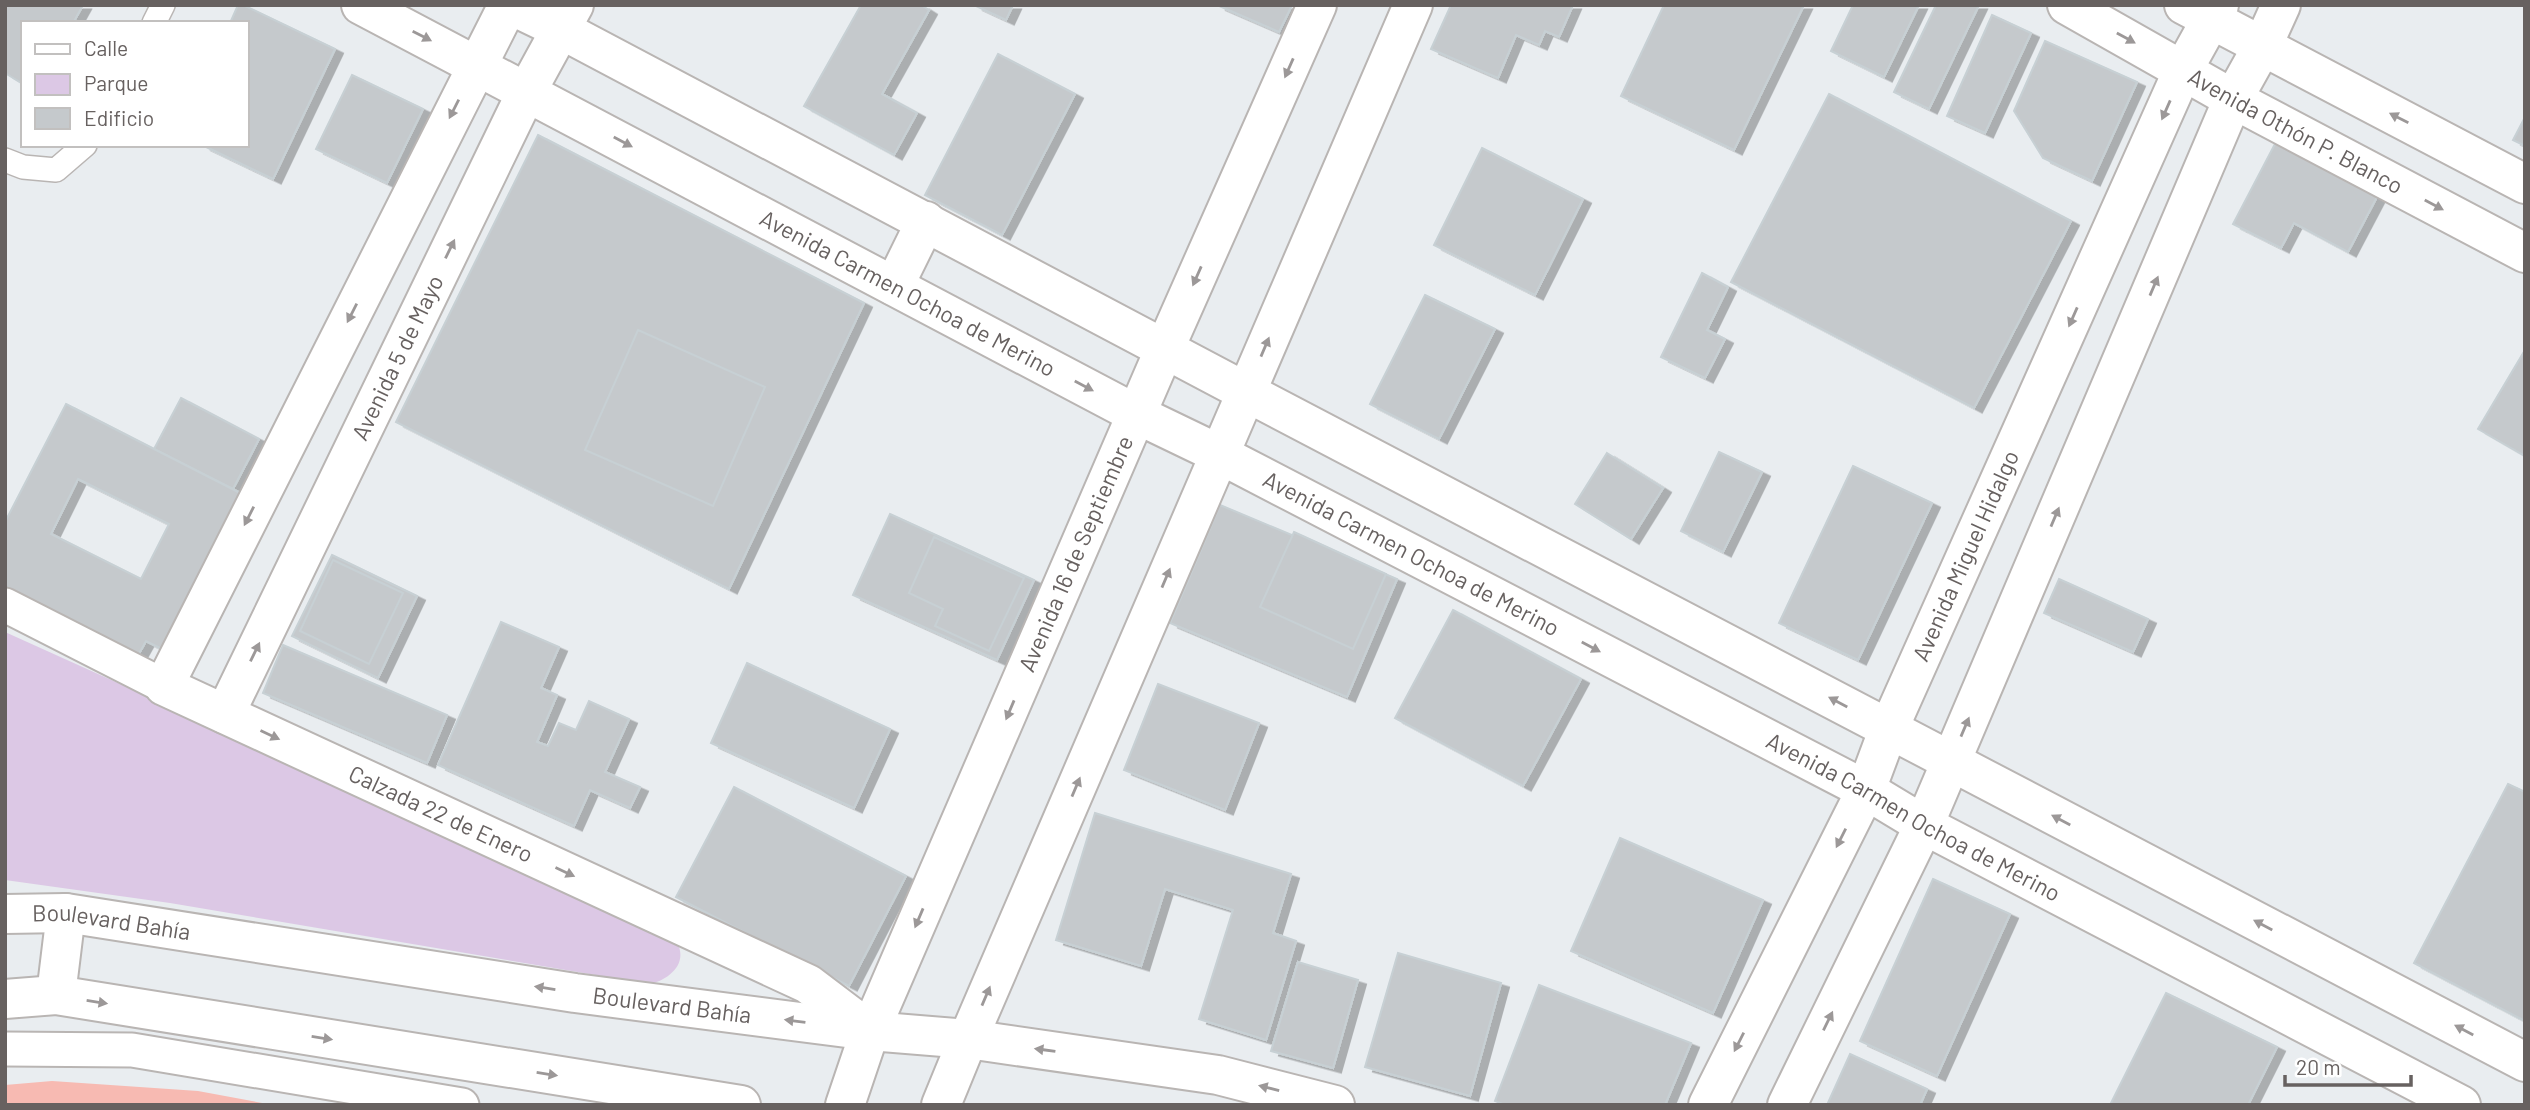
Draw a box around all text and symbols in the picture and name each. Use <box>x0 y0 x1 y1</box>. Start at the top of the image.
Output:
legend <box>21 21 248 147</box>
one-way arrow <box>412 31 432 42</box>
one-way arrow <box>2117 32 2137 44</box>
text: Calle <box>84 35 128 60</box>
one-way arrow <box>1283 57 1294 78</box>
street label: Avenida Othón P. Blanco <box>2183 62 2408 199</box>
text: Parque <box>84 70 149 95</box>
one-way arrow <box>448 99 459 119</box>
one-way arrow <box>2160 99 2171 120</box>
text: Edificio <box>84 105 154 130</box>
one-way arrow <box>2389 113 2409 124</box>
one-way arrow <box>613 137 633 148</box>
one-way arrow <box>2424 199 2444 211</box>
street label: Avenida Carmen Ochoa de Merino <box>756 203 1061 382</box>
one-way arrow <box>444 239 456 259</box>
one-way arrow <box>1191 266 1203 286</box>
street label: Avenida 5 de Mayo <box>345 270 449 444</box>
one-way arrow <box>2149 275 2160 296</box>
one-way arrow <box>346 303 358 323</box>
one-way arrow <box>2067 307 2079 327</box>
one-way arrow <box>1260 336 1271 357</box>
one-way arrow <box>1074 381 1094 392</box>
street label: Avenida 16 de Septiembre <box>1012 431 1139 676</box>
street label: Avenida Miguel Hidalgo <box>1906 446 2024 665</box>
street label: Avenida Carmen Ochoa de Merino <box>1259 464 1565 641</box>
one-way arrow <box>244 506 255 526</box>
one-way arrow <box>2050 507 2061 528</box>
one-way arrow <box>1161 568 1172 589</box>
one-way arrow <box>249 642 261 662</box>
one-way arrow <box>1581 642 1601 653</box>
one-way arrow <box>1828 696 1848 708</box>
one-way arrow <box>1004 699 1015 720</box>
one-way arrow <box>1960 716 1971 737</box>
street label: Avenida Carmen Ochoa de Merino <box>1762 726 2066 907</box>
one-way arrow <box>260 729 280 741</box>
street label: Calzada 22 de Enero <box>345 759 538 868</box>
one-way arrow <box>1071 777 1082 798</box>
one-way arrow <box>2051 814 2071 825</box>
one-way arrow <box>1836 829 1848 849</box>
one-way arrow <box>555 866 575 877</box>
street label: Boulevard Bahía <box>32 898 193 945</box>
one-way arrow <box>913 908 925 928</box>
one-way arrow <box>2253 919 2272 931</box>
street label: Boulevard Bahía <box>591 980 753 1029</box>
one-way arrow <box>534 982 556 993</box>
one-way arrow <box>981 986 992 1007</box>
one-way arrow <box>86 997 108 1008</box>
one-way arrow <box>1822 1011 1833 1031</box>
one-way arrow <box>784 1015 806 1026</box>
one-way arrow <box>2454 1025 2474 1036</box>
one-way arrow <box>1734 1032 1745 1052</box>
one-way arrow <box>311 1033 333 1044</box>
one-way arrow <box>1034 1044 1056 1055</box>
scale bar <box>2285 1044 2411 1088</box>
text: 20 m <box>2296 1054 2341 1079</box>
one-way arrow <box>536 1069 558 1080</box>
one-way arrow <box>1258 1082 1280 1093</box>

